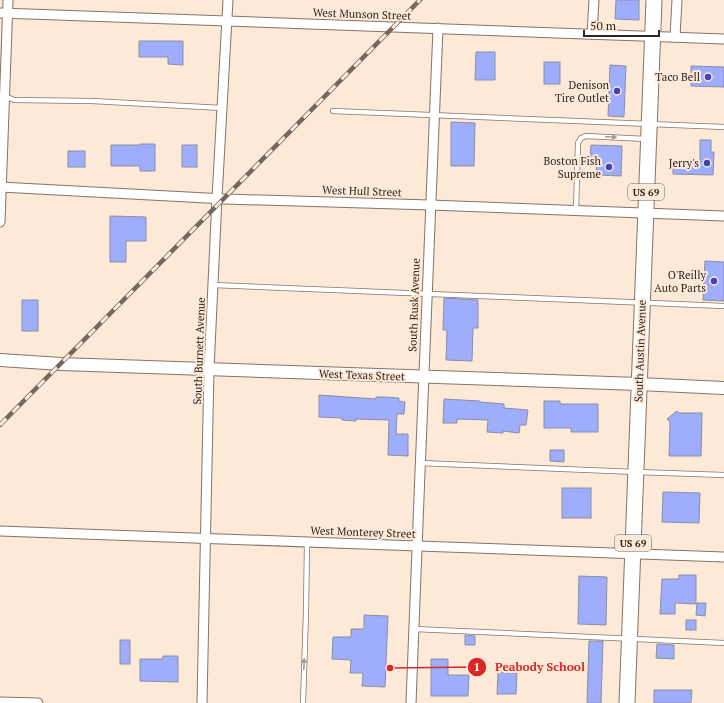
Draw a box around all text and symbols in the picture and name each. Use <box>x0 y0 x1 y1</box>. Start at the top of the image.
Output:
street label: West Munson Street <box>313 5 411 23</box>
scale bar <box>584 12 659 38</box>
text: 50 m <box>590 18 617 33</box>
place label: Taco Bell <box>655 70 700 84</box>
marker: Taco Bell <box>703 72 713 82</box>
place label: Denison Tire Outlet <box>555 78 609 105</box>
marker: Denison Tire Outlet <box>612 86 622 96</box>
one-way arrow <box>605 134 617 141</box>
place label: Boston Fish Supreme <box>544 154 602 181</box>
place label: Jerry's <box>669 156 699 170</box>
marker: Jerry's <box>702 158 712 168</box>
marker: Boston Fish Supreme <box>604 162 614 172</box>
street label: West Hull Street <box>322 183 402 199</box>
road number: US 69 <box>628 184 664 200</box>
street label: South Rusk Avenue <box>405 257 423 352</box>
place label: O'Reilly Auto Parts <box>654 268 706 295</box>
marker: O'Reilly Auto Parts <box>709 276 719 286</box>
street label: South Burnett Avenue <box>190 297 208 405</box>
street label: South Austin Avenue <box>631 299 649 402</box>
street label: West Texas Street <box>319 367 405 383</box>
street label: West Monterey Street <box>310 523 416 541</box>
road number: US 69 <box>615 535 651 551</box>
callout: Peabody School <box>467 655 593 679</box>
one-way arrow <box>301 658 308 670</box>
text: 1 <box>474 659 480 674</box>
text: Peabody School <box>495 659 585 674</box>

